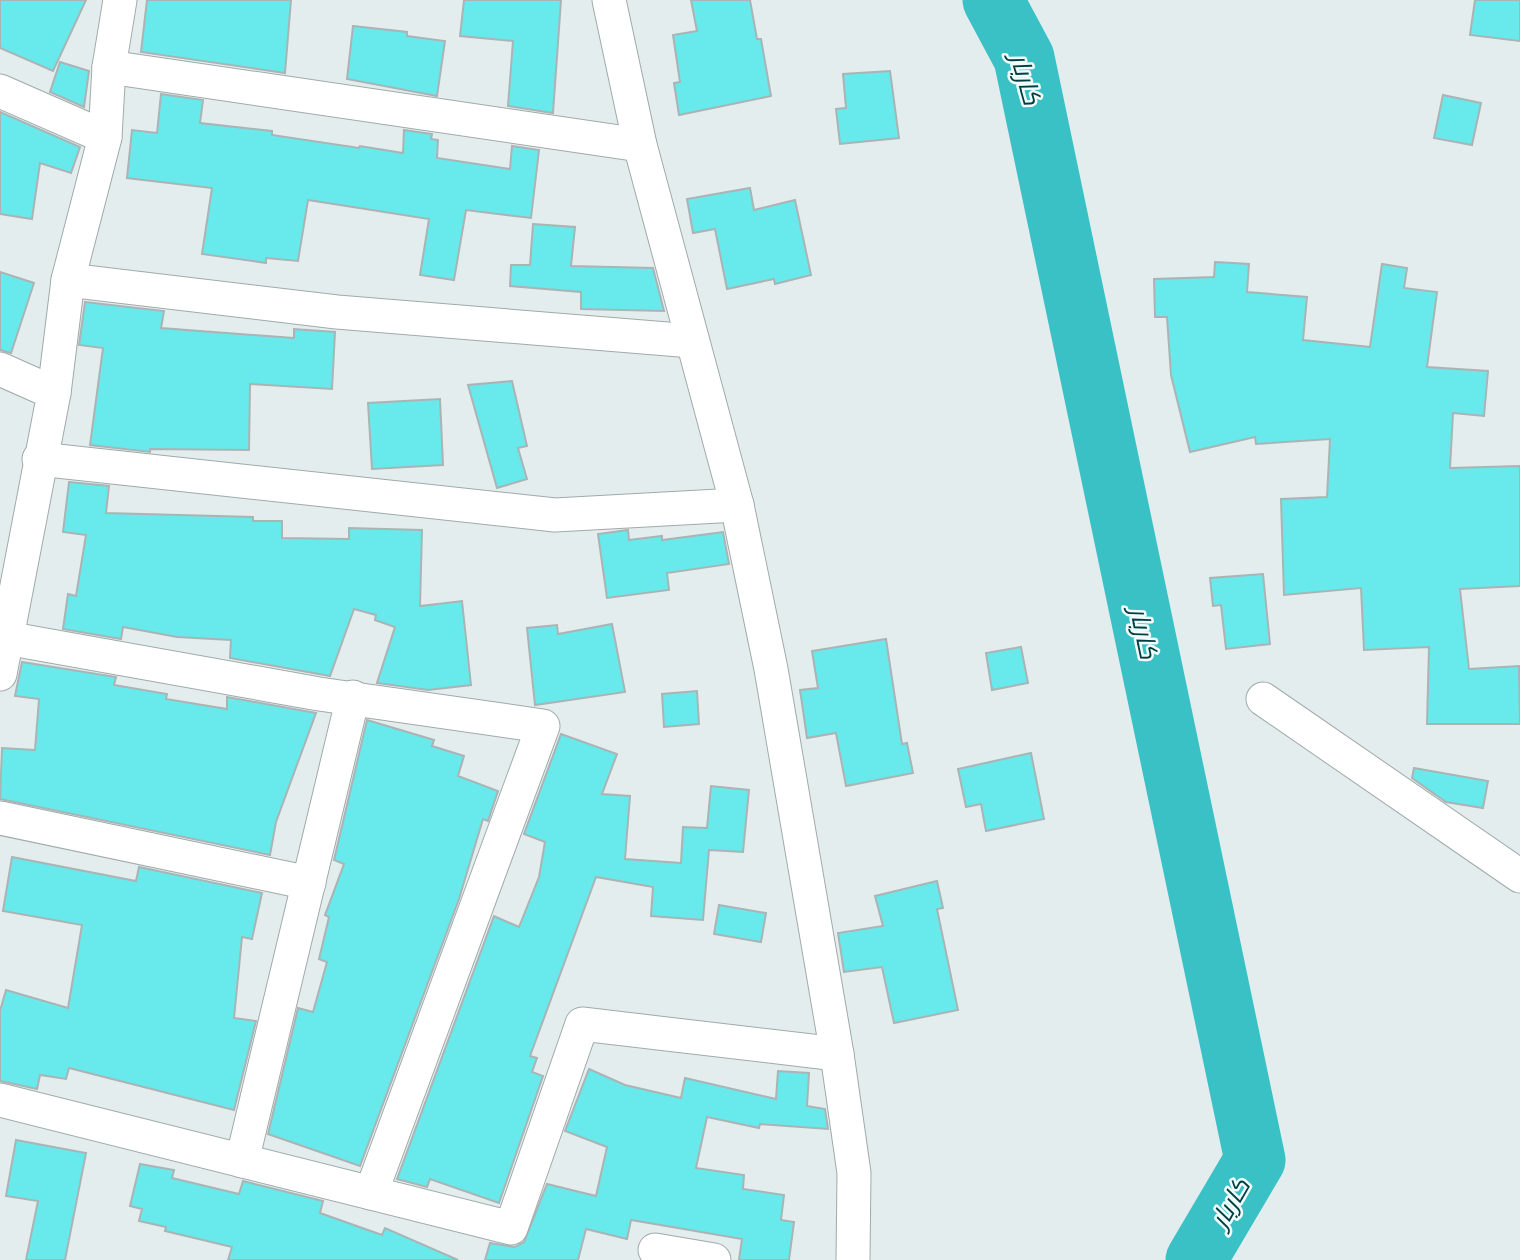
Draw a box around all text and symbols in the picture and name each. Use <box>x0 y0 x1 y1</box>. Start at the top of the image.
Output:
water label: کاربار <box>1004 48 1045 109</box>
water label: کاربار <box>1123 602 1161 662</box>
water label: کاربار <box>1205 1174 1256 1236</box>

